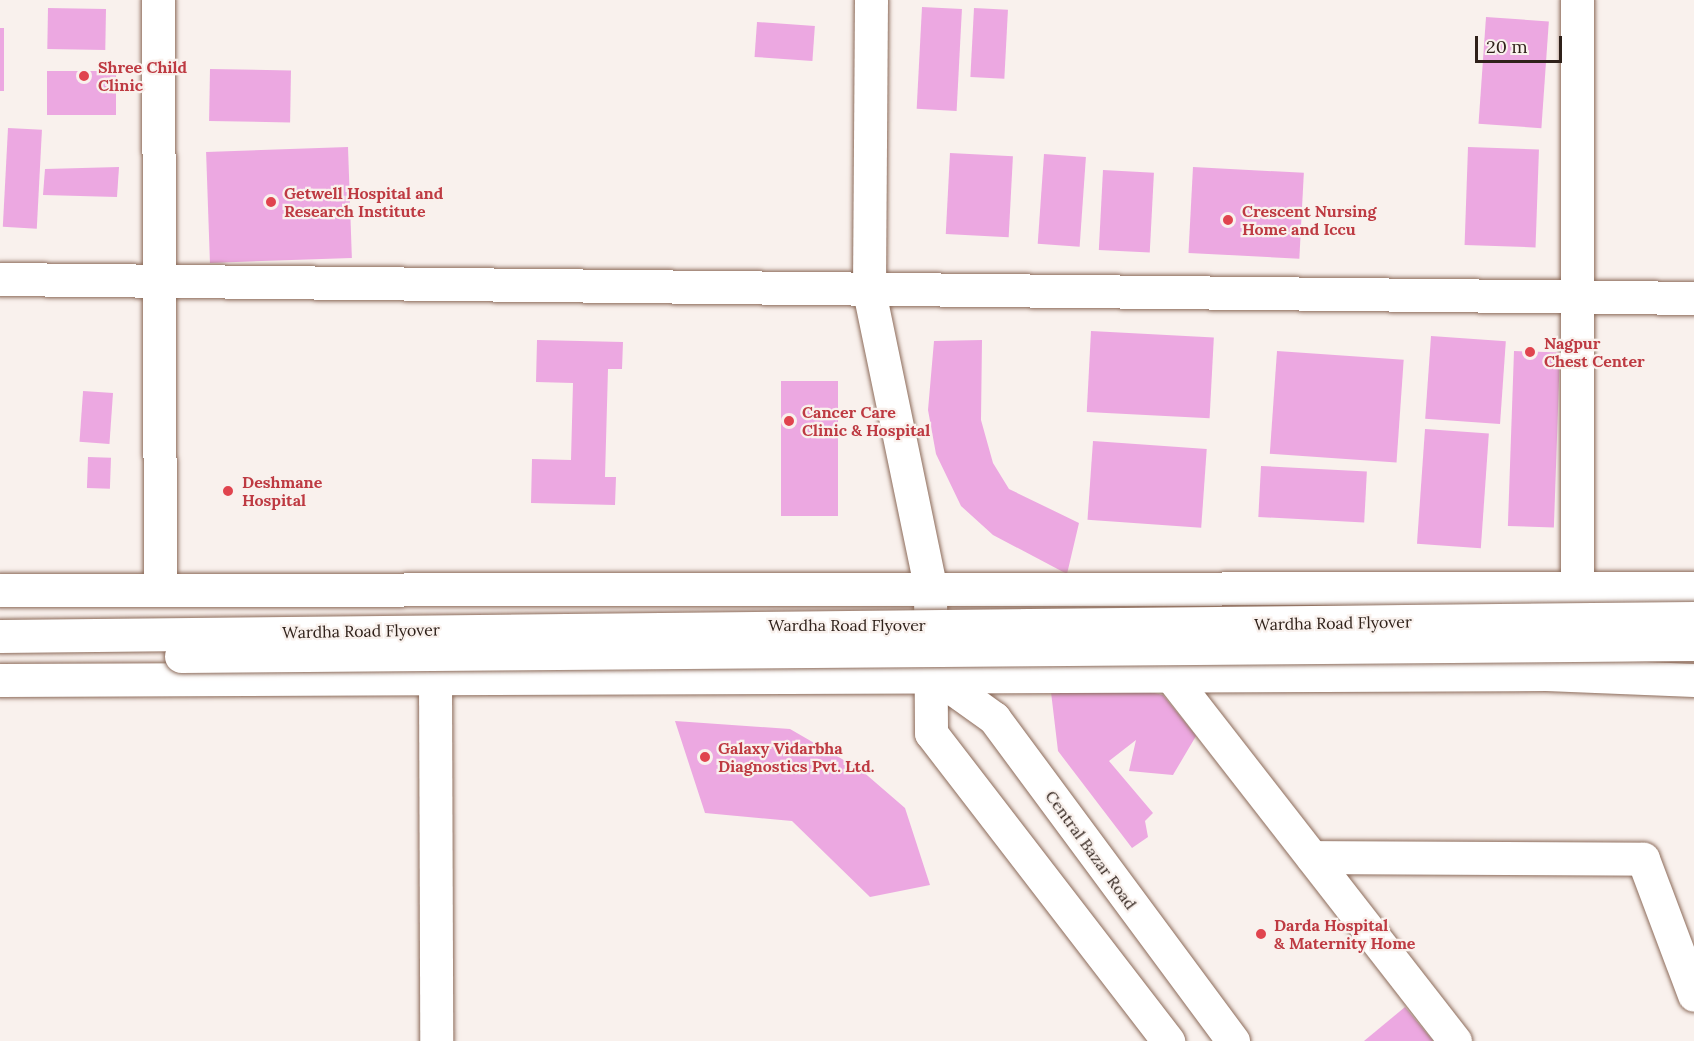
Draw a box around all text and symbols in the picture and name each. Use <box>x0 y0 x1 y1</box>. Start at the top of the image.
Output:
scale bar <box>1478 24 1565 62</box>
text: 20 m <box>1486 35 1528 58</box>
place label: Shree Child Clinic <box>98 57 187 95</box>
marker: Shree Child Clinic <box>75 67 93 85</box>
place label: Getwell Hospital and Research Institute <box>284 183 443 221</box>
marker: Getwell Hospital and Research Institute <box>262 193 280 211</box>
place label: Crescent Nursing Home and Iccu <box>1242 201 1376 239</box>
marker: Crescent Nursing Home and Iccu <box>1219 211 1237 229</box>
place label: Nagpur Chest Center <box>1544 333 1645 371</box>
marker: Nagpur Chest Center <box>1521 343 1539 361</box>
place label: Cancer Care Clinic & Hospital <box>802 402 930 440</box>
marker: Cancer Care Clinic & Hospital <box>780 412 798 430</box>
place label: Deshmane Hospital <box>242 472 322 510</box>
marker: Deshmane Hospital <box>219 482 237 500</box>
street label: Wardha Road Flyover <box>1254 612 1412 634</box>
street label: Wardha Road Flyover <box>768 615 926 635</box>
street label: Wardha Road Flyover <box>282 620 440 642</box>
place label: Galaxy Vidarbha Diagnostics Pvt. Ltd. <box>718 738 874 776</box>
marker: Galaxy Vidarbha Diagnostics Pvt. Ltd. <box>696 748 714 766</box>
street label: Central Bazar Road <box>1041 787 1141 913</box>
place label: Darda Hospital & Maternity Home <box>1274 915 1415 953</box>
marker: Darda Hospital & Maternity Home <box>1252 925 1270 943</box>

